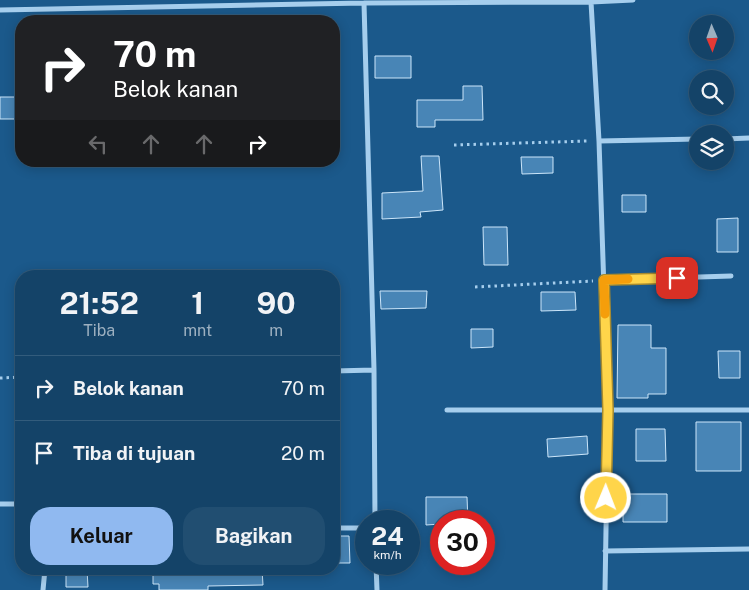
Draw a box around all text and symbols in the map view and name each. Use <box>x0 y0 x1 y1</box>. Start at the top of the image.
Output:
north arrow <box>689 15 734 60</box>
map controls <box>689 15 734 170</box>
text: 70 m <box>113 34 196 75</box>
icon: right <box>30 35 95 100</box>
button: search <box>689 70 734 115</box>
text: Belok kanan <box>113 76 238 102</box>
button: layers <box>689 125 734 170</box>
icon: left <box>84 130 112 158</box>
icon: ahead <box>137 130 165 158</box>
icon: ahead <box>190 130 218 158</box>
icon: right <box>243 130 271 158</box>
pin <box>656 257 698 299</box>
icon: arrive <box>663 264 691 292</box>
text: 21:52 <box>59 285 139 321</box>
text: 1 <box>191 285 204 321</box>
text: 90 <box>257 285 296 321</box>
text: Tiba <box>83 321 115 340</box>
text: mnt <box>183 321 212 340</box>
text: m <box>269 321 283 340</box>
icon: right <box>30 374 58 402</box>
text: Belok kanan <box>73 377 184 399</box>
text: 70 m <box>281 377 325 399</box>
icon: arrive <box>30 439 58 467</box>
text: Tiba di tujuan <box>73 442 195 464</box>
text: 20 m <box>281 442 325 464</box>
position arrow <box>579 471 631 523</box>
button: Keluar <box>30 507 173 565</box>
button: Bagikan <box>183 507 325 565</box>
speed limit sign: 30 <box>430 510 495 575</box>
text: 24 <box>371 521 404 551</box>
text: km/h <box>373 548 402 562</box>

